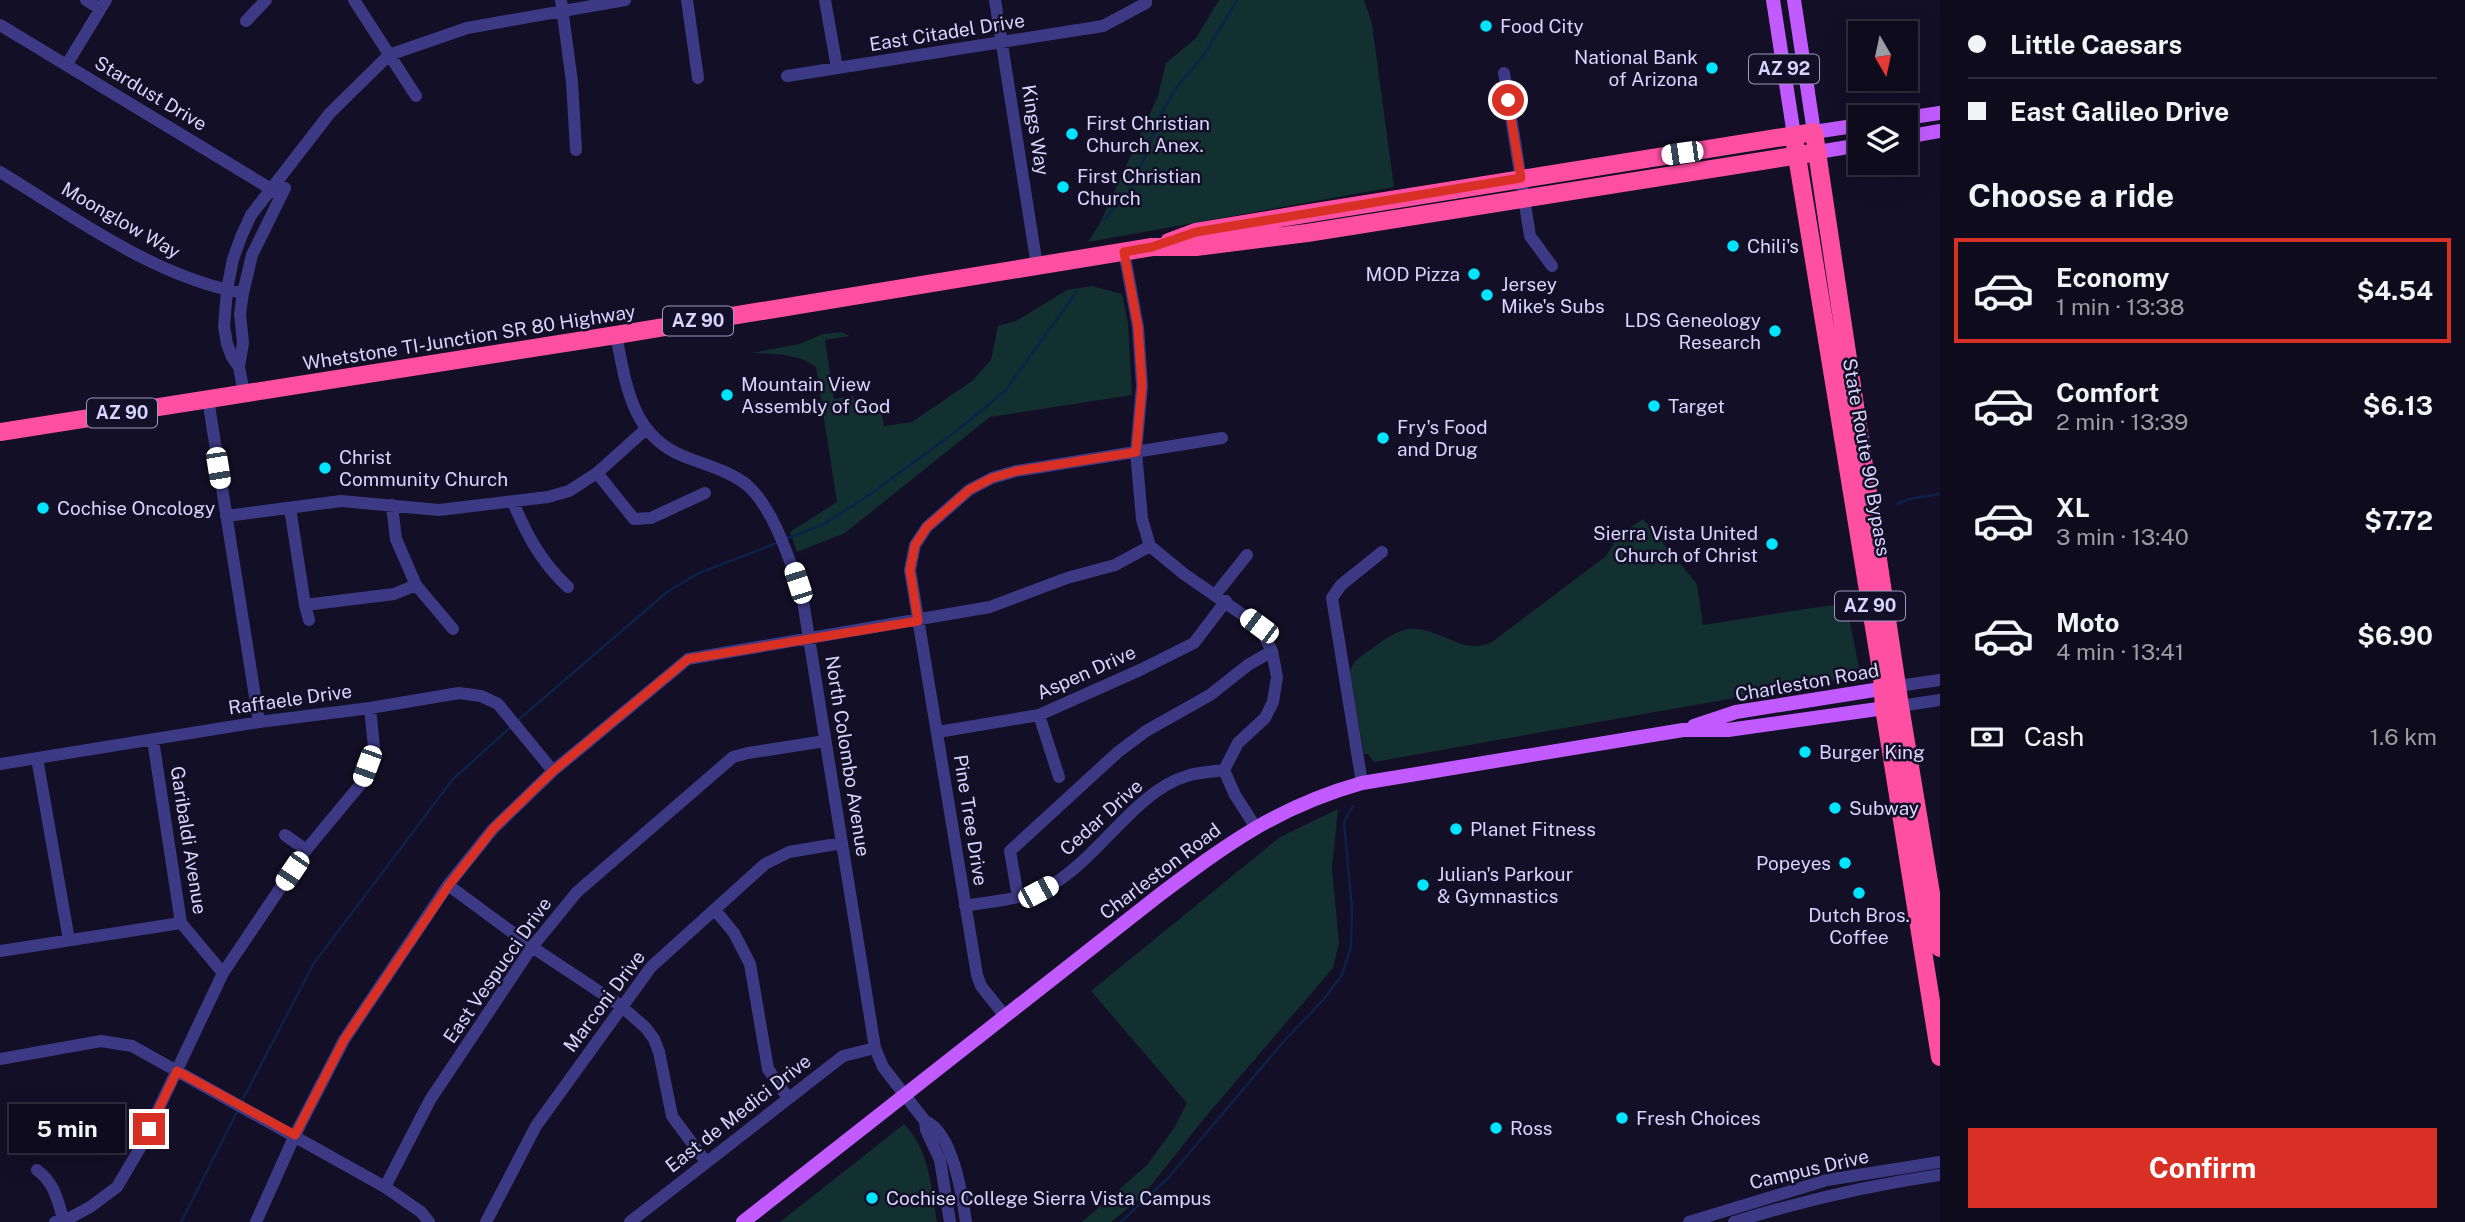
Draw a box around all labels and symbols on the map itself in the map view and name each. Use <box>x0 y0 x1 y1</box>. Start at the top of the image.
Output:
street label: East Citadel Drive <box>868 9 1026 55</box>
place label: Food City <box>1500 15 1584 37</box>
marker: Food City <box>1478 18 1494 34</box>
north arrow <box>1848 21 1918 91</box>
place label: National Bank of Arizona <box>1574 46 1698 90</box>
street label: Stardust Drive <box>91 51 211 135</box>
road number: AZ 92 <box>1749 55 1819 84</box>
marker: National Bank of Arizona <box>1704 60 1720 76</box>
street label: Kings Way <box>1018 83 1054 177</box>
route start <box>1492 84 1524 116</box>
place label: First Christian Church Anex. <box>1086 112 1210 156</box>
marker: First Christian Church Anex. <box>1064 126 1080 142</box>
car <box>1660 140 1705 166</box>
place label: First Christian Church <box>1077 165 1201 209</box>
street label: Moonglow Way <box>58 177 184 263</box>
marker: First Christian Church <box>1055 179 1071 195</box>
place label: Chili's <box>1747 235 1799 257</box>
marker: Chili's <box>1725 238 1741 254</box>
place label: MOD Pizza <box>1366 263 1460 285</box>
marker: MOD Pizza <box>1466 266 1482 282</box>
place label: Jersey Mike's Subs <box>1501 273 1605 317</box>
marker: Jersey Mike's Subs <box>1479 287 1495 303</box>
street label: Whetstone TI-Junction SR 80 Highway <box>301 300 637 374</box>
road number: AZ 90 <box>663 306 733 335</box>
place label: LDS Geneology Research <box>1625 309 1761 353</box>
marker: LDS Geneology Research <box>1767 323 1783 339</box>
street label: State Route 90 Bypass <box>1839 356 1895 558</box>
place label: Mountain View Assembly of God <box>741 373 890 417</box>
marker: Mountain View Assembly of God <box>719 387 735 403</box>
place label: Target <box>1668 395 1725 417</box>
road number: AZ 90 <box>87 398 157 428</box>
marker: Target <box>1646 398 1662 414</box>
place label: Fry's Food and Drug <box>1397 416 1488 460</box>
marker: Fry's Food and Drug <box>1375 430 1391 446</box>
car <box>205 446 232 490</box>
place label: Christ Community Church <box>339 446 508 490</box>
marker: Christ Community Church <box>317 460 333 476</box>
place label: Cochise Oncology <box>57 497 215 519</box>
marker: Cochise Oncology <box>35 500 51 516</box>
place label: Sierra Vista United Church of Christ <box>1593 522 1758 566</box>
marker: Sierra Vista United Church of Christ <box>1764 536 1780 552</box>
car <box>782 560 815 606</box>
road number: AZ 90 <box>1835 592 1905 620</box>
car <box>1236 605 1283 647</box>
street label: Aspen Drive <box>1033 640 1139 704</box>
street label: North Colombo Avenue <box>821 654 875 858</box>
street label: Charleston Road <box>1733 659 1881 705</box>
street label: Raffaele Drive <box>227 679 353 719</box>
place label: Burger King <box>1819 741 1925 763</box>
car <box>350 743 385 789</box>
marker: Burger King <box>1797 744 1813 760</box>
street label: Pine Tree Drive <box>950 753 992 887</box>
street label: Garibaldi Avenue <box>166 764 212 916</box>
street label: Cedar Drive <box>1055 774 1147 860</box>
place label: Subway <box>1849 797 1919 819</box>
marker: Subway <box>1827 800 1843 816</box>
street label: Charleston Road <box>1095 818 1225 924</box>
place label: Planet Fitness <box>1470 818 1596 840</box>
marker: Planet Fitness <box>1448 821 1464 837</box>
car <box>272 848 313 894</box>
place label: Popeyes <box>1756 852 1831 874</box>
marker: Popeyes <box>1837 855 1853 871</box>
place label: Julian's Parkour & Gymnastics <box>1437 863 1573 907</box>
car <box>1015 873 1062 911</box>
marker: Julian's Parkour & Gymnastics <box>1415 877 1431 893</box>
marker: Dutch Bros. Coffee <box>1851 885 1867 901</box>
street label: East Vespucci Drive <box>438 893 556 1047</box>
place label: Dutch Bros. Coffee <box>1808 904 1910 948</box>
street label: Marconi Drive <box>559 946 649 1056</box>
street label: East de Medici Drive <box>661 1049 815 1177</box>
callout: 5 min <box>9 1104 124 1154</box>
place label: Fresh Choices <box>1636 1107 1761 1129</box>
marker: Fresh Choices <box>1614 1110 1630 1126</box>
route end <box>133 1113 165 1145</box>
place label: Ross <box>1510 1117 1552 1139</box>
marker: Ross <box>1488 1120 1504 1136</box>
street label: Campus Drive <box>1747 1145 1871 1193</box>
place label: Cochise College Sierra Vista Campus <box>886 1187 1211 1209</box>
marker: Cochise College Sierra Vista Campus <box>864 1190 880 1206</box>

